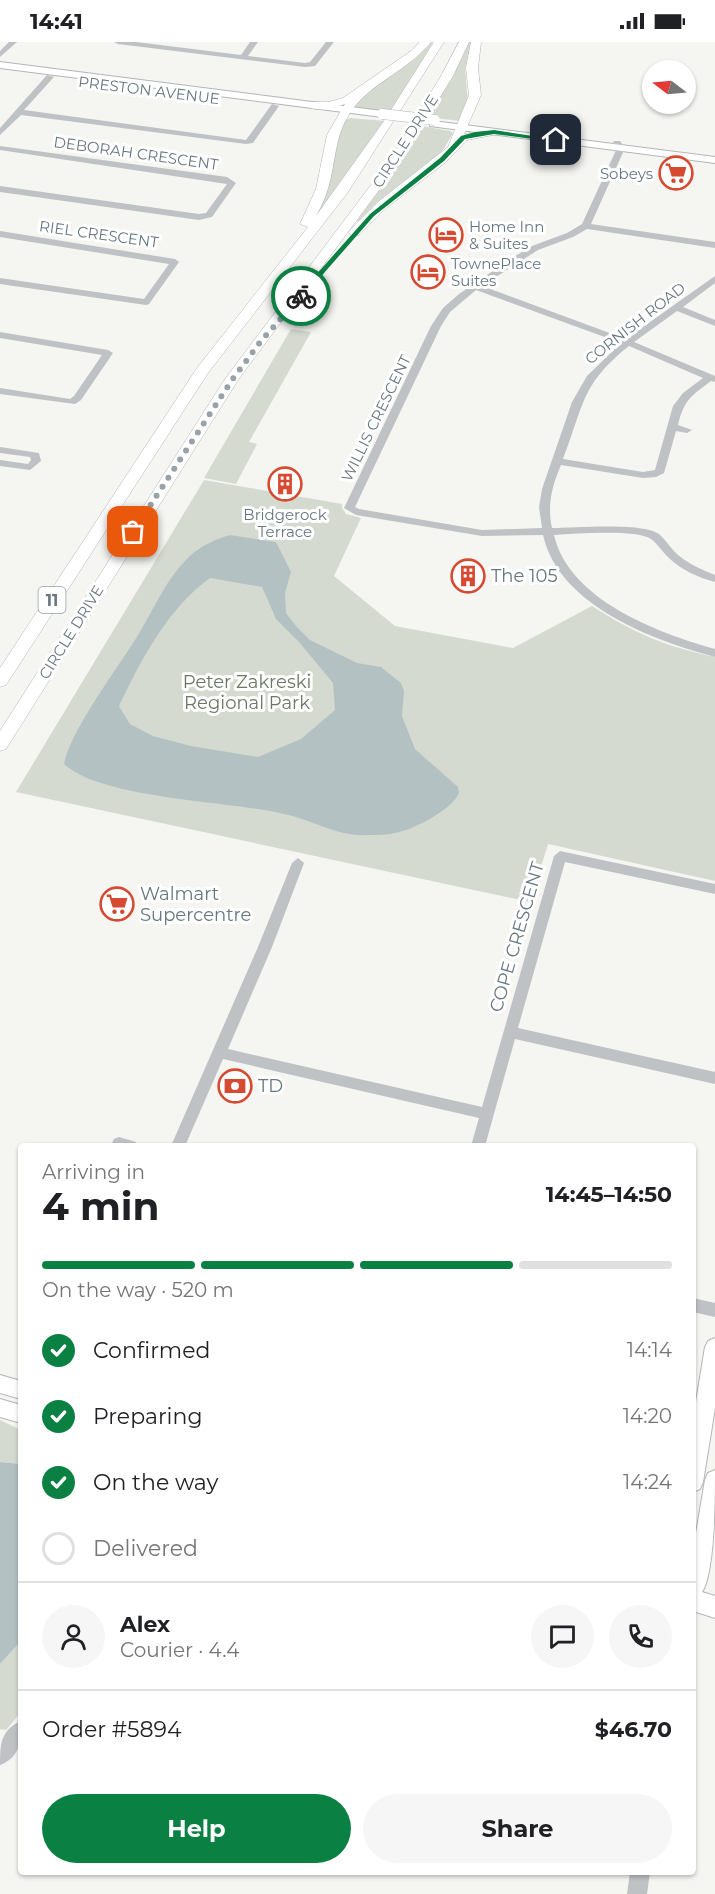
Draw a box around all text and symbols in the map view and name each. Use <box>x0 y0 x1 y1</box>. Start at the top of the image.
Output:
text: 14:41 <box>30 8 83 35</box>
north arrow <box>642 60 696 114</box>
map controls <box>642 60 696 114</box>
street label: PRESTON AVENUE <box>77 72 221 108</box>
street label: CIRCLE DRIVE <box>368 91 442 191</box>
pin <box>530 114 581 165</box>
icon: home <box>539 123 572 156</box>
street label: DEBORAH CRESCENT <box>52 132 220 174</box>
supermarket icon: Sobeys <box>658 155 694 191</box>
place label: Sobeys <box>600 164 653 183</box>
street label: RIEL CRESCENT <box>38 216 160 252</box>
hotel icon: Home Inn & Suites <box>428 217 464 253</box>
place label: Home Inn & Suites <box>469 217 544 253</box>
hotel icon: TownePlace Suites <box>410 254 446 290</box>
place label: TownePlace Suites <box>451 254 541 290</box>
courier <box>271 266 331 326</box>
street label: CORNISH ROAD <box>581 278 689 368</box>
icon: bike <box>285 280 318 313</box>
street label: WILLIS CRESCENT <box>337 351 415 484</box>
building icon: Bridgerock Terrace <box>267 466 303 502</box>
place label: Bridgerock Terrace <box>243 505 327 541</box>
pin <box>107 506 158 557</box>
icon: bag <box>116 515 149 548</box>
building icon: The 105 <box>450 558 486 594</box>
place label: The 105 <box>491 565 558 587</box>
street label: CIRCLE DRIVE <box>35 581 107 683</box>
road number: 11 <box>38 587 66 613</box>
park label: Peter Zakreski Regional Park <box>183 671 311 714</box>
street label: COPE CRESCENT <box>485 859 549 1015</box>
place label: Walmart Supercentre <box>140 883 252 926</box>
supermarket icon: Walmart Supercentre <box>99 886 135 922</box>
bank icon: TD <box>217 1068 253 1104</box>
place label: TD <box>258 1075 283 1097</box>
text: Arriving in <box>42 1160 145 1184</box>
text: 14:45–14:50 <box>546 1181 672 1208</box>
text: 4 min <box>42 1182 160 1230</box>
text: On the way · 520 m <box>42 1278 234 1302</box>
icon: check <box>42 1334 75 1367</box>
text: Confirmed <box>93 1337 210 1364</box>
text: 14:14 <box>627 1338 672 1362</box>
icon: check <box>42 1400 75 1433</box>
text: Preparing <box>93 1403 202 1430</box>
text: 14:20 <box>623 1404 672 1428</box>
icon: check <box>42 1466 75 1499</box>
text: On the way <box>93 1469 218 1496</box>
text: 14:24 <box>623 1470 672 1494</box>
text: Delivered <box>93 1535 198 1562</box>
button: person <box>42 1605 105 1668</box>
button: chat <box>531 1605 594 1668</box>
button: phone <box>609 1605 672 1668</box>
text: Alex <box>120 1611 170 1638</box>
text: Courier · 4.4 <box>120 1638 239 1662</box>
text: Order #5894 <box>42 1716 182 1743</box>
text: $46.70 <box>595 1716 672 1743</box>
button: Help <box>42 1794 351 1863</box>
button: Share <box>363 1794 672 1863</box>

